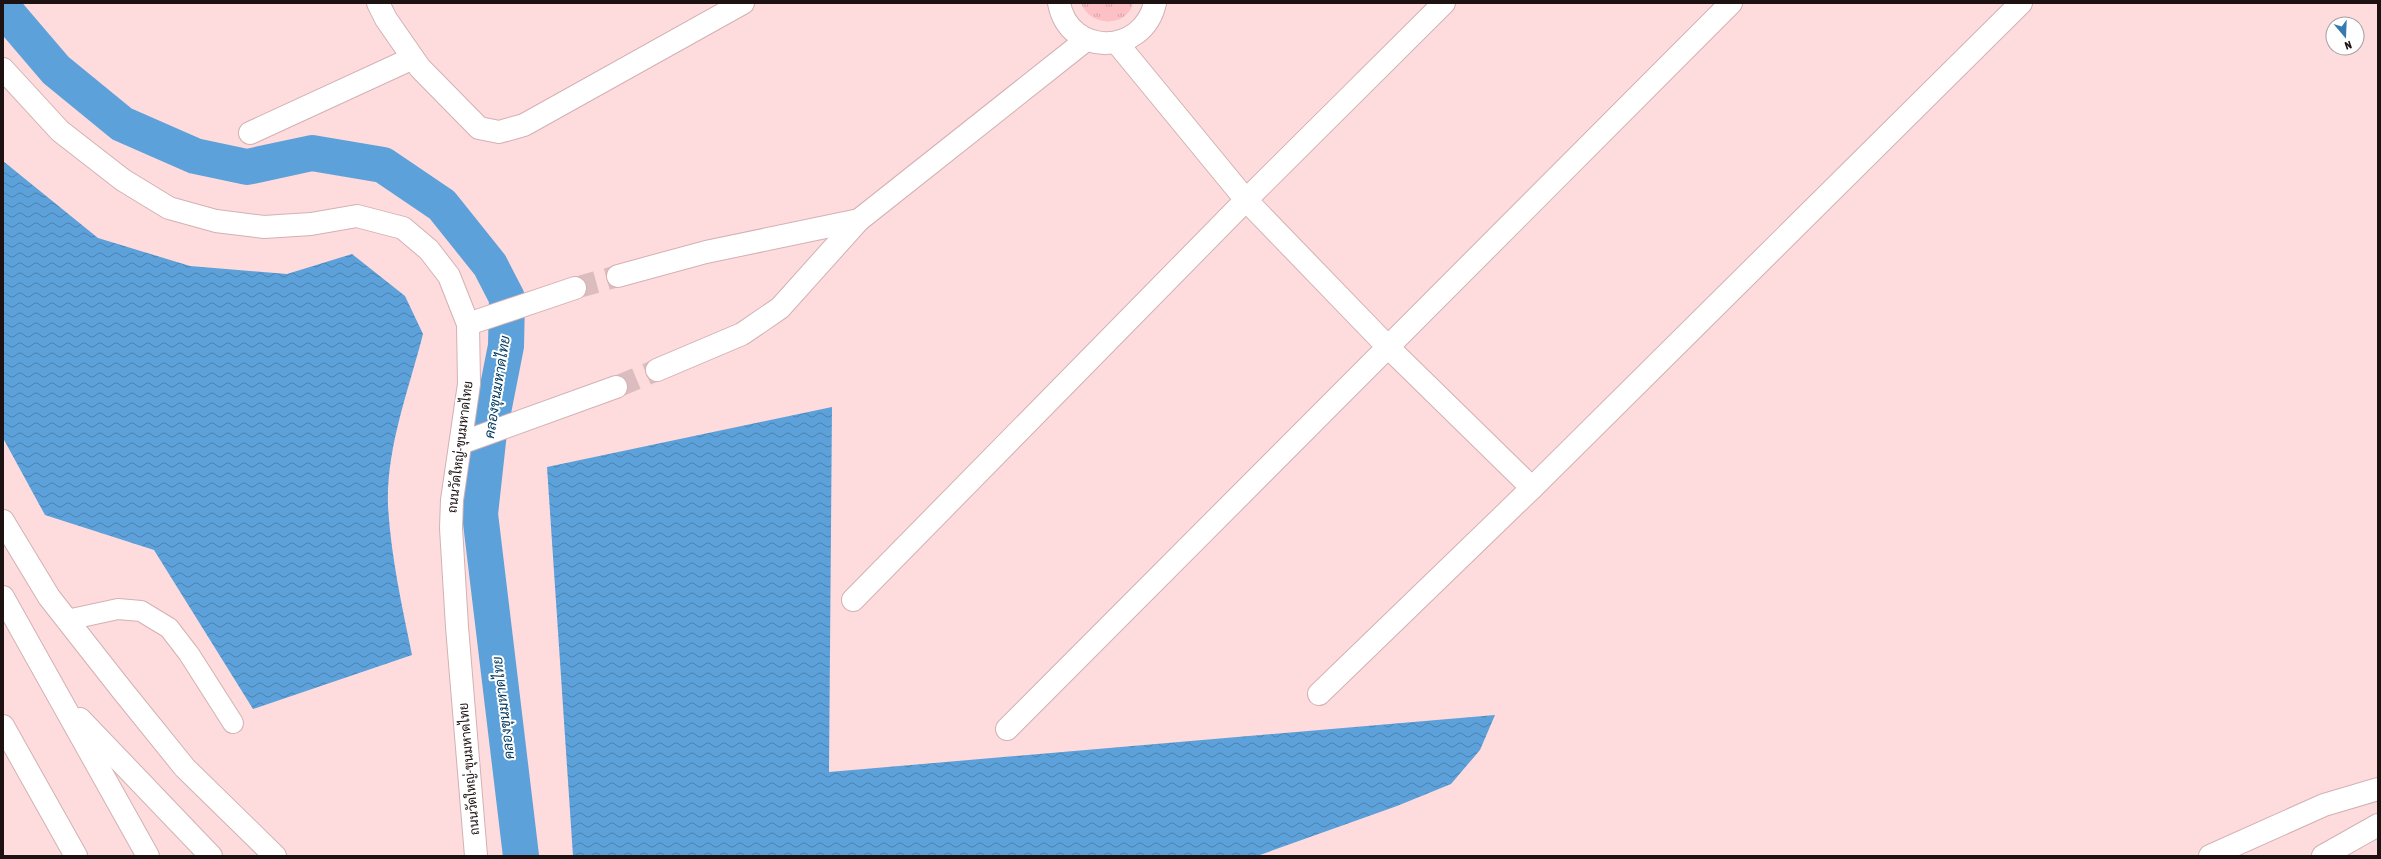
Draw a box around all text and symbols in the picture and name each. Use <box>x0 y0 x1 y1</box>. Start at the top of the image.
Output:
north arrow <box>2325 16 2365 56</box>
text: N <box>2343 39 2353 52</box>
water label: คลองขุนมหาดไทย <box>481 335 515 440</box>
street label: ถนนวัดใหญ่-ขุนมหาดไทย <box>443 380 478 514</box>
water label: คลองขุนมหาดไทย <box>489 655 519 760</box>
street label: ถนนวัดใหญ่-ขุนมหาดไทย <box>455 702 484 836</box>

